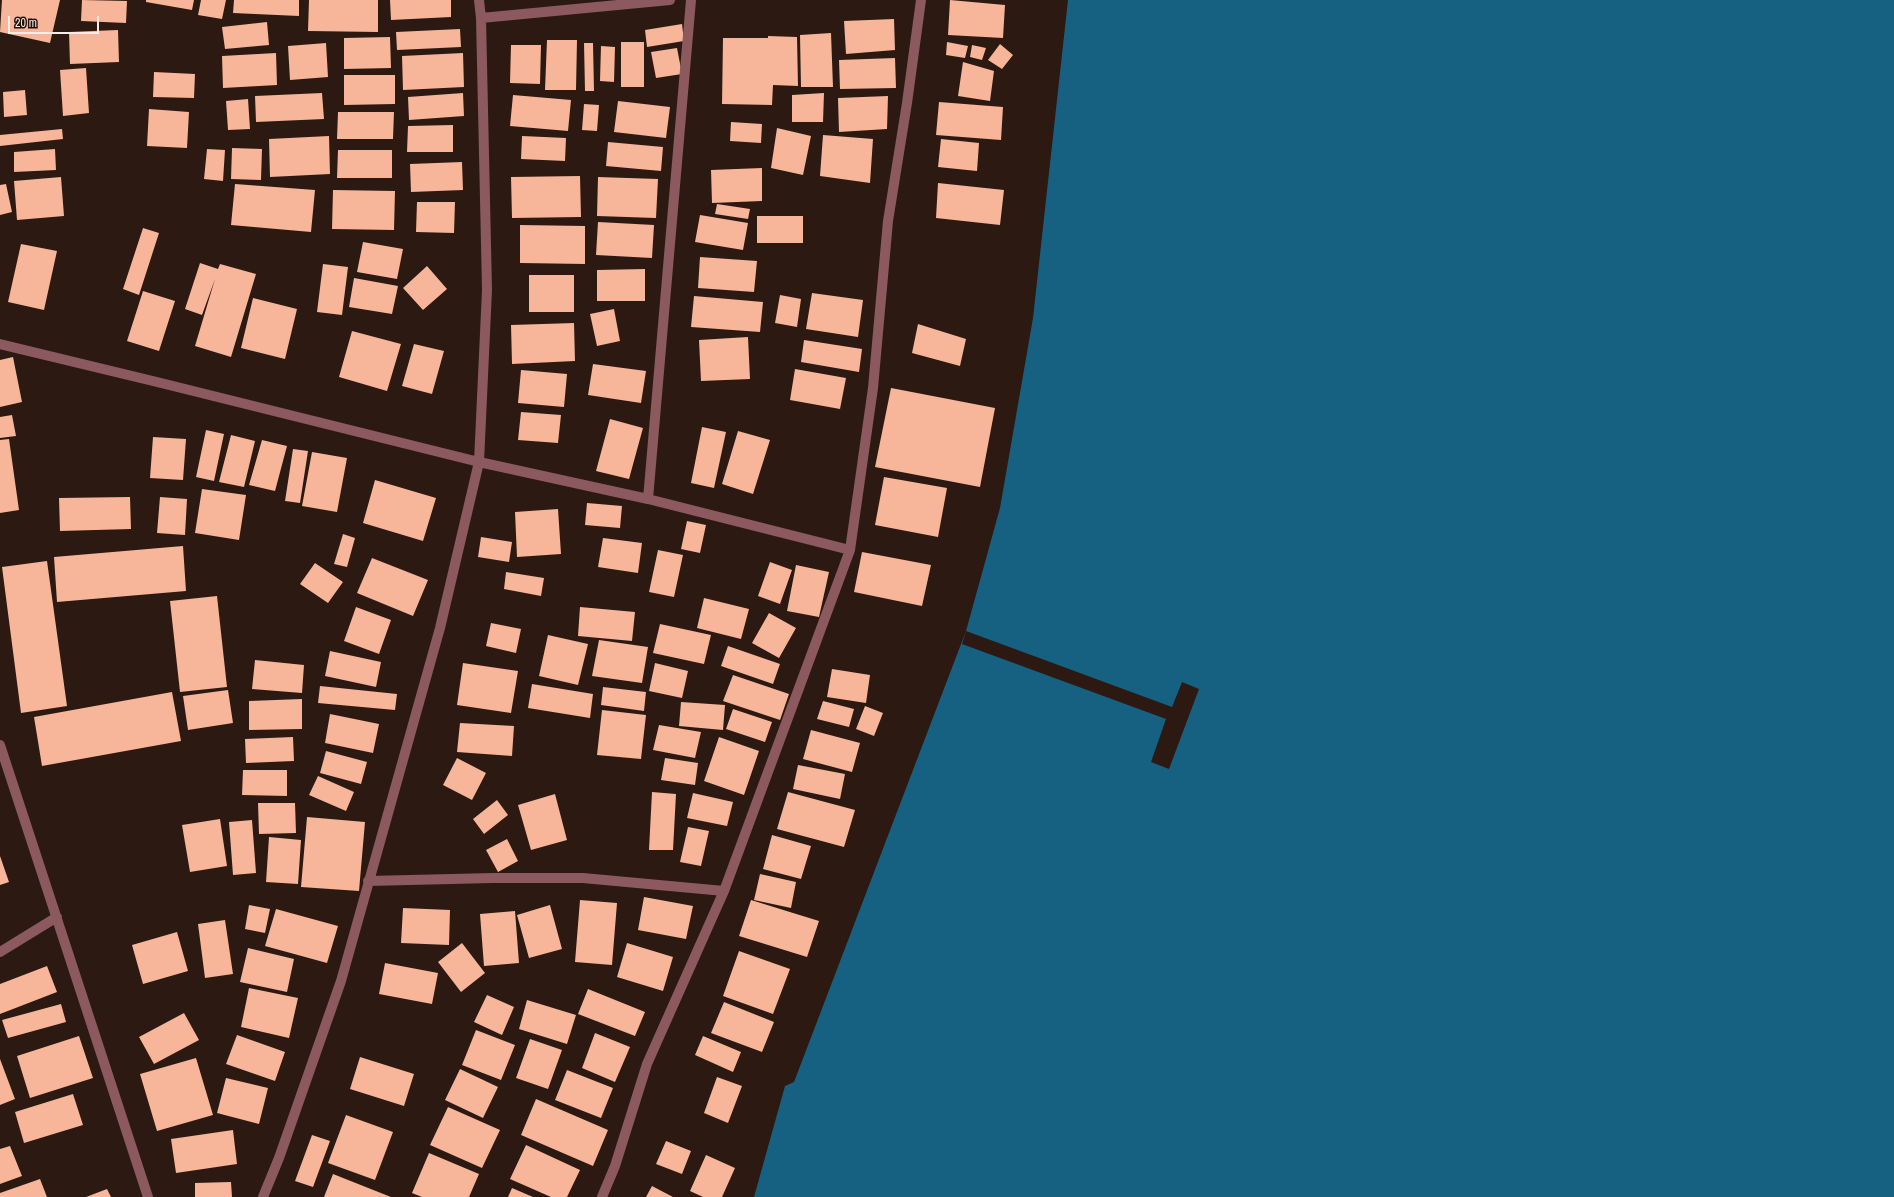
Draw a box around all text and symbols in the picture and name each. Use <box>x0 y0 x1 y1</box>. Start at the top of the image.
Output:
scale bar <box>10 8 101 34</box>
text: 20 m <box>15 15 37 31</box>

